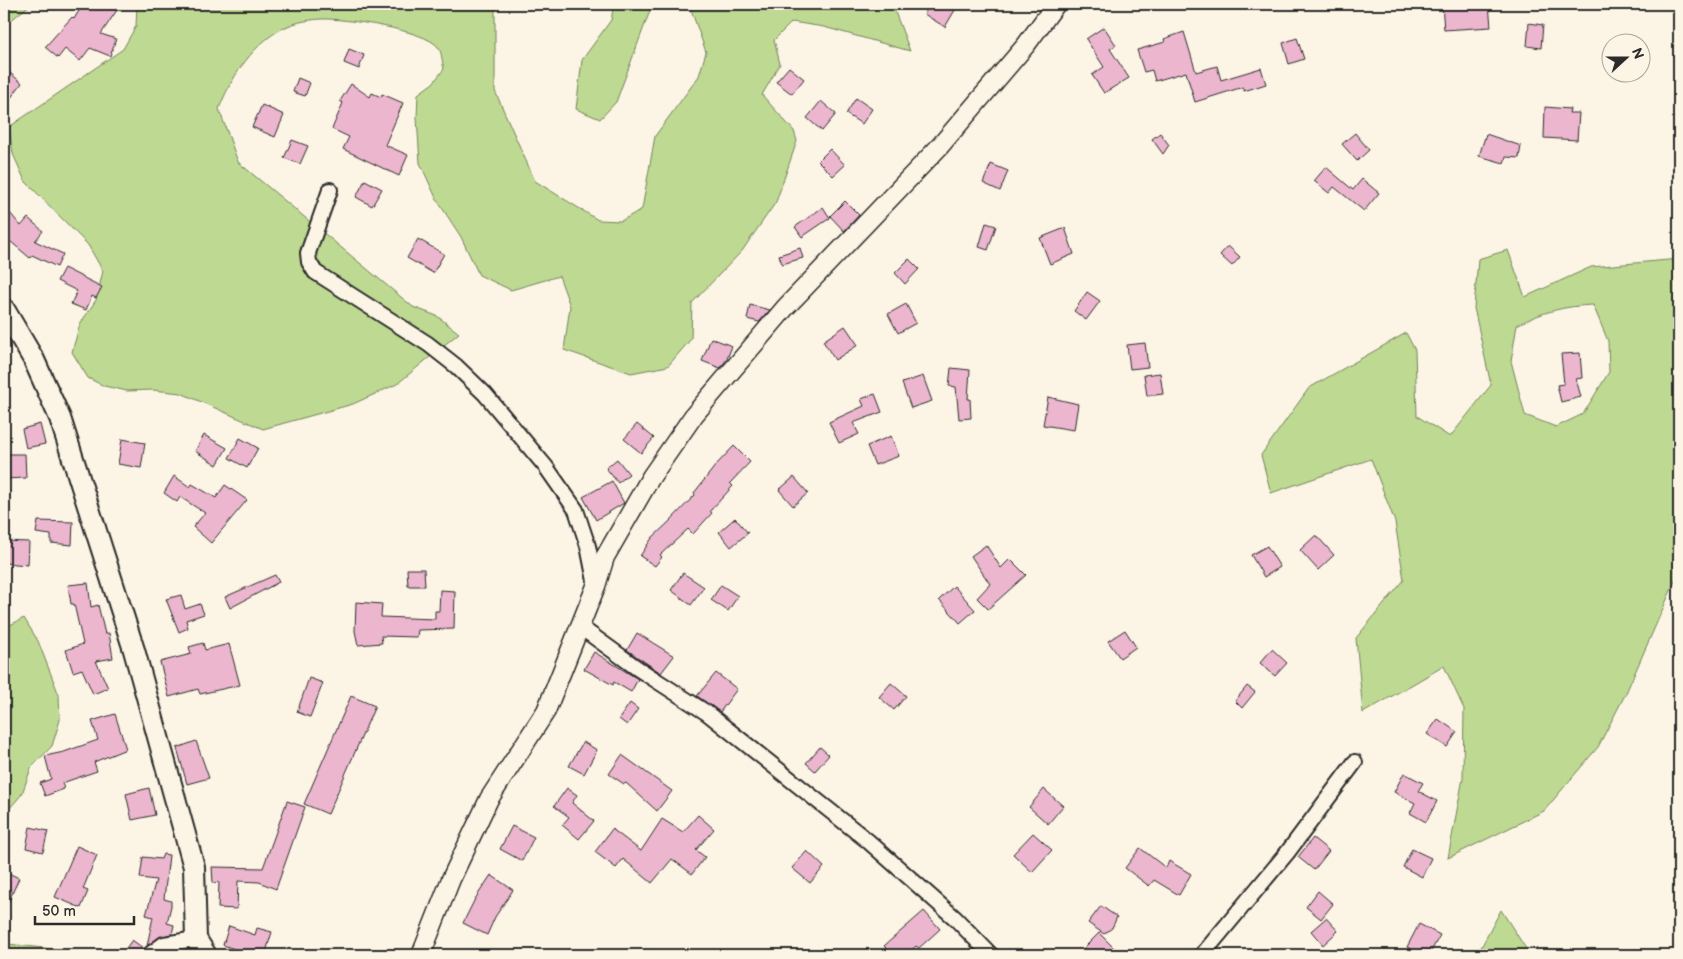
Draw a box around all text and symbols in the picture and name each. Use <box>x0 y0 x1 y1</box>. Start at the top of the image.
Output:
north arrow <box>1600 32 1650 82</box>
text: N <box>1628 46 1647 61</box>
scale bar <box>35 894 134 926</box>
text: 50 m <box>42 902 76 921</box>

